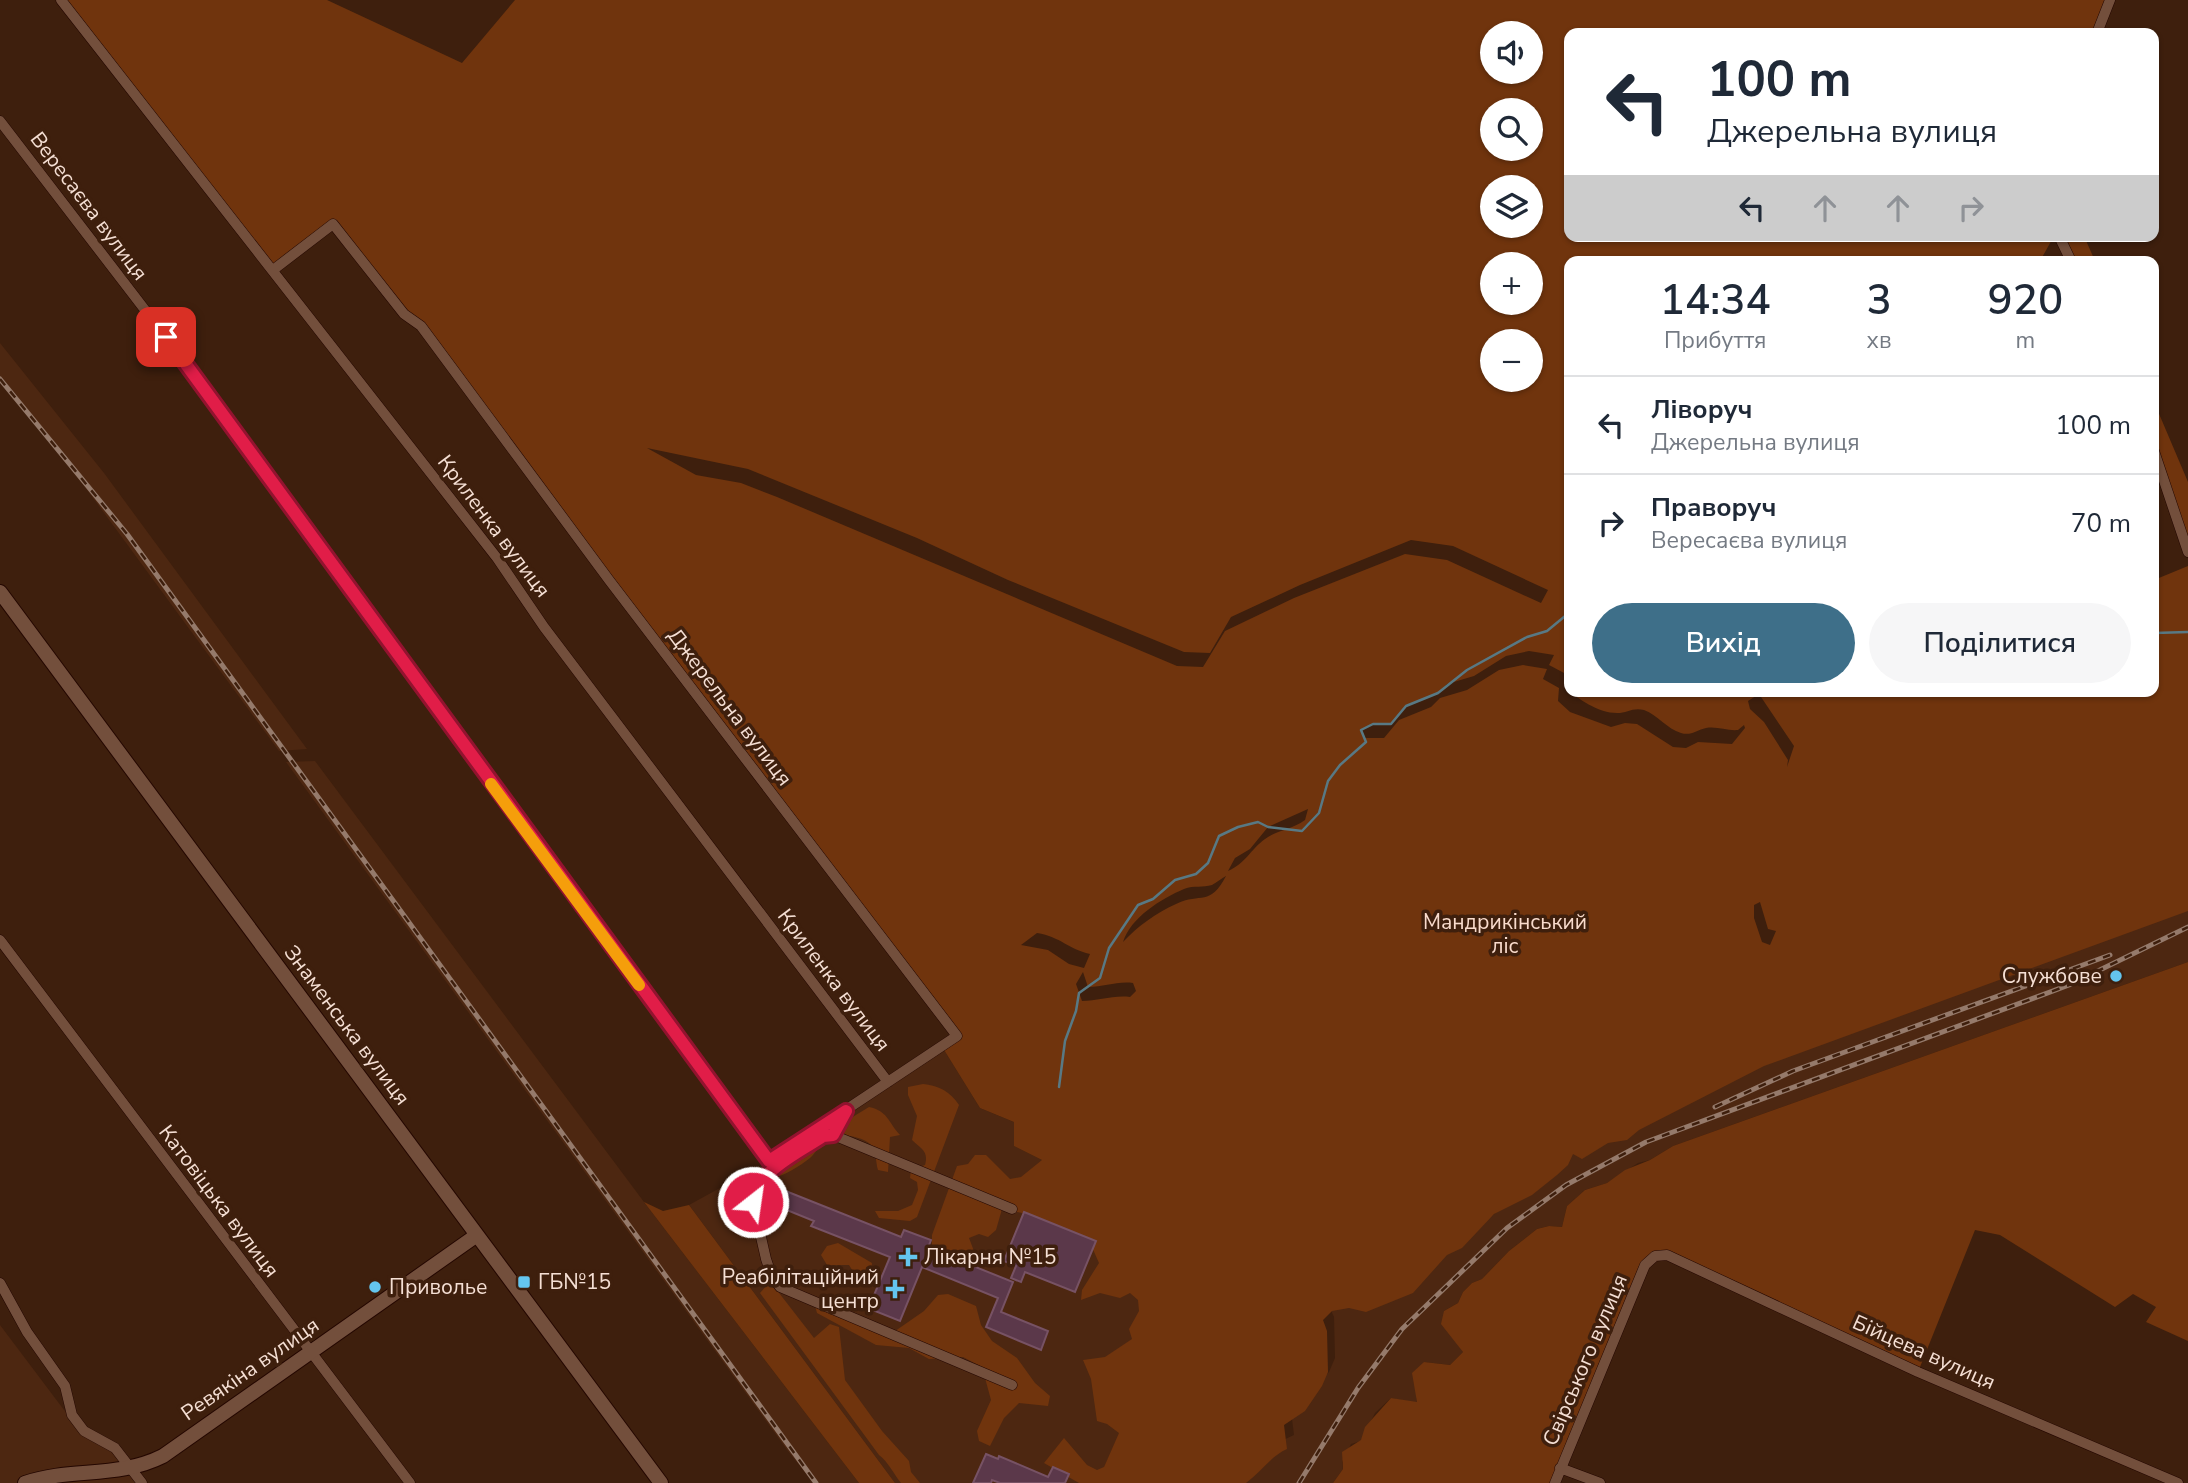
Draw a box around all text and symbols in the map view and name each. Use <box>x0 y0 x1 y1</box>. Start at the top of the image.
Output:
map controls <box>1480 21 1543 392</box>
button: sound <box>1480 21 1543 84</box>
text: 100 m <box>1707 46 1851 113</box>
icon: left <box>1592 56 1683 147</box>
button: search <box>1480 98 1543 161</box>
text: Джерельна вулиця <box>1707 110 1997 153</box>
street label: Вересаєва вулиця <box>24 126 154 286</box>
button: layers <box>1480 175 1543 238</box>
icon: left <box>1733 189 1771 227</box>
icon: ahead <box>1806 189 1844 227</box>
icon: ahead <box>1879 189 1917 227</box>
icon: right <box>1952 189 1990 227</box>
button: + <box>1480 252 1543 315</box>
text: 14:34 <box>1660 272 1771 329</box>
text: 3 <box>1866 272 1892 329</box>
text: 920 <box>1988 272 2063 329</box>
pin <box>136 307 196 367</box>
icon: arrive <box>147 318 185 356</box>
text: Прибуття <box>1664 325 1767 356</box>
text: хв <box>1867 325 1892 356</box>
text: m <box>2015 325 2035 356</box>
button: − <box>1480 329 1543 392</box>
text: Ліворуч <box>1651 392 1752 427</box>
icon: left <box>1592 406 1630 444</box>
text: 100 m <box>2055 408 2131 443</box>
text: Джерельна вулиця <box>1651 427 1860 458</box>
street label: Криленка вулиця <box>431 449 557 603</box>
text: Праворуч <box>1651 490 1776 525</box>
icon: right <box>1592 504 1630 542</box>
text: 70 m <box>2071 506 2131 541</box>
text: Вересаєва вулиця <box>1651 525 1847 556</box>
button: Вихід <box>1592 603 1855 683</box>
button: Поділитися <box>1869 603 2131 683</box>
street label: Джерельна вулиця <box>662 623 798 791</box>
street label: Криленка вулиця <box>771 903 897 1057</box>
park label: Мандрикінський ліс <box>1423 908 1587 960</box>
street label: Знаменська вулиця <box>278 939 416 1111</box>
place label: Службове <box>2002 962 2102 990</box>
marker: Службове <box>2108 968 2124 984</box>
street label: Катовіцька вулиця <box>152 1119 286 1283</box>
position arrow <box>716 1165 790 1239</box>
place label: Лікарня №15 <box>924 1243 1056 1271</box>
marker: Лікарня №15 <box>898 1247 918 1267</box>
place label: Реабілітаційний центр <box>722 1263 879 1315</box>
place label: ГБ№15 <box>538 1268 611 1296</box>
street label: Свірського вулиця <box>1536 1270 1634 1450</box>
place label: Приволье <box>389 1273 487 1301</box>
marker: ГБ№15 <box>516 1274 532 1290</box>
marker: Приволье <box>367 1279 383 1295</box>
marker: Реабілітаційний центр <box>885 1279 905 1299</box>
street label: Бійцева вулиця <box>1848 1308 2000 1396</box>
street label: Ревякіна вулиця <box>175 1311 325 1427</box>

